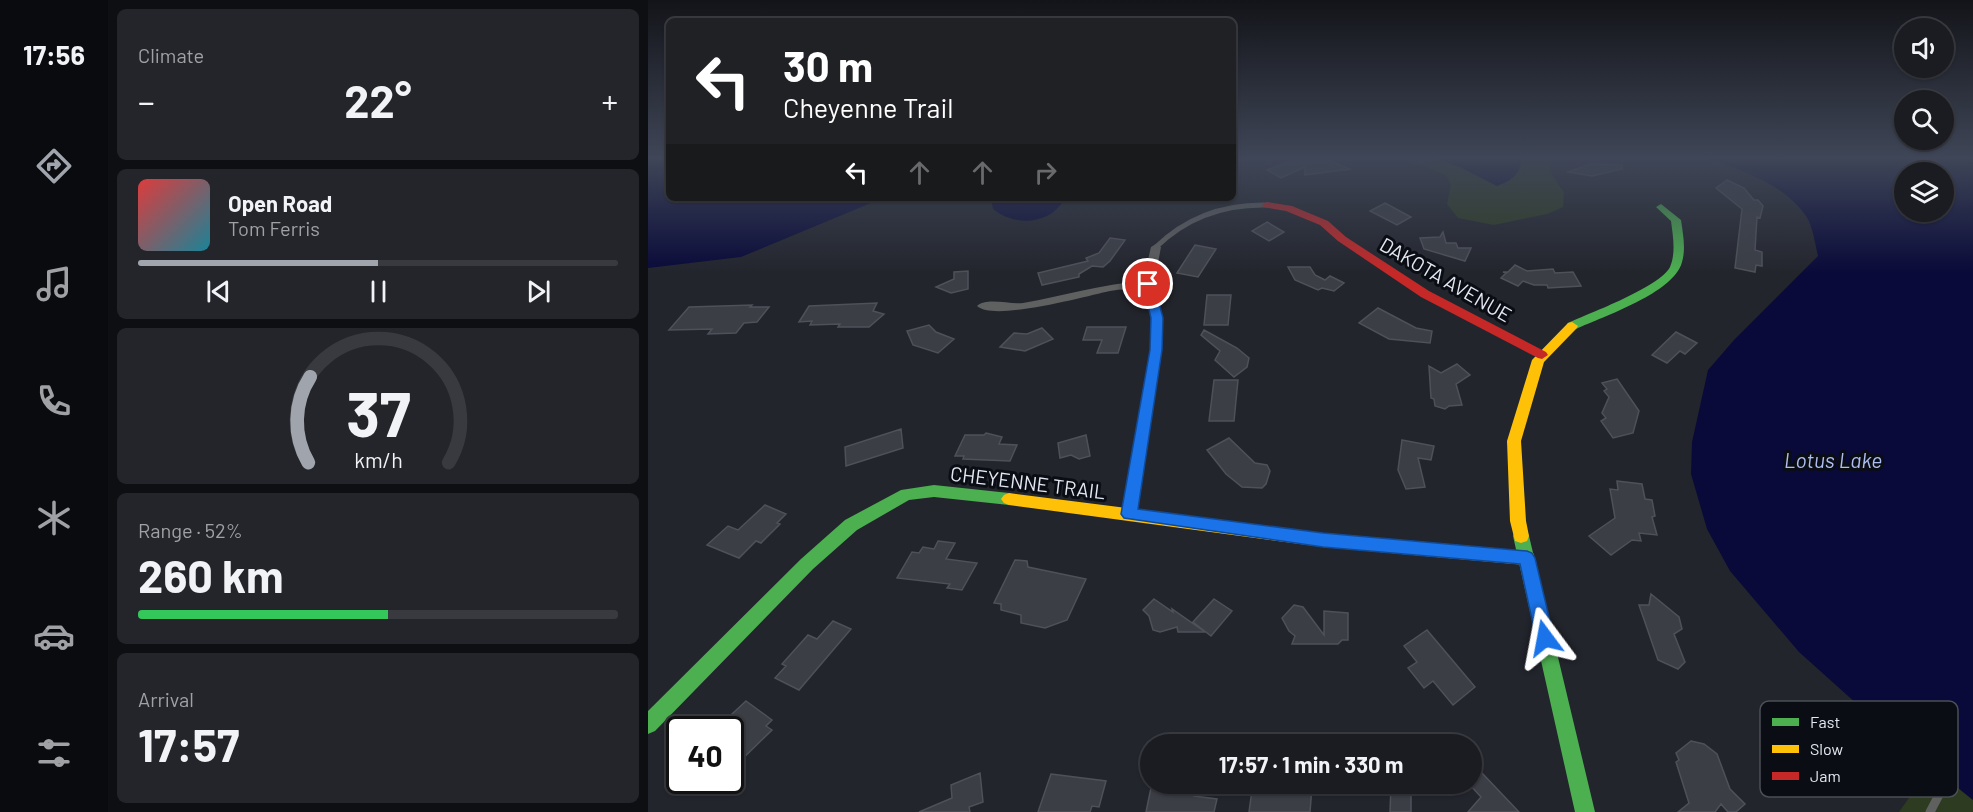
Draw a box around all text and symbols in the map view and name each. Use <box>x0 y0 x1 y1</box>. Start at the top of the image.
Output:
map controls <box>1894 18 1954 222</box>
button: sound <box>1894 18 1954 78</box>
text: 17:56 <box>23 38 85 70</box>
text: 30 m <box>783 40 873 90</box>
icon: left <box>684 42 762 120</box>
text: Climate <box>138 43 204 67</box>
text: 22° <box>344 73 412 127</box>
text: − <box>138 81 155 121</box>
text: + <box>601 81 618 121</box>
button: search <box>1894 90 1954 150</box>
text: Cheyenne Trail <box>783 91 953 123</box>
icon: directions <box>33 145 75 187</box>
icon: left <box>840 156 873 189</box>
icon: ahead <box>903 156 936 189</box>
icon: ahead <box>966 156 999 189</box>
icon: right <box>1029 156 1062 189</box>
button: layers <box>1894 162 1954 222</box>
text: Open Road <box>228 190 332 216</box>
text: Tom Ferris <box>228 216 320 240</box>
street label: DAKOTA AVENUE <box>1376 232 1516 326</box>
pin <box>1122 258 1173 309</box>
icon: music <box>33 263 75 305</box>
icon: arrive <box>1131 267 1164 300</box>
icon: previous <box>202 275 235 308</box>
icon: pause <box>362 275 395 308</box>
icon: next <box>522 275 555 308</box>
text: 37 <box>346 375 410 449</box>
icon: phone <box>33 380 75 422</box>
text: km/h <box>354 447 402 472</box>
water label: Lotus Lake <box>1784 447 1882 472</box>
street label: CHEYENNE TRAIL <box>949 461 1107 503</box>
icon: climate <box>33 497 75 539</box>
text: Range · 52% <box>138 518 243 542</box>
text: 260 km <box>138 548 284 602</box>
position arrow <box>1513 606 1577 670</box>
icon: car <box>33 615 75 657</box>
text: Arrival <box>138 687 194 711</box>
legend <box>1760 701 1958 797</box>
text: Fast <box>1810 712 1840 731</box>
speed limit sign: 40 <box>666 716 744 794</box>
text: 17:57 <box>138 717 239 771</box>
icon: filters <box>33 732 75 774</box>
text: Slow <box>1810 739 1843 758</box>
text: 17:57 · 1 min · 330 m <box>1219 751 1403 777</box>
text: Jam <box>1810 766 1841 785</box>

